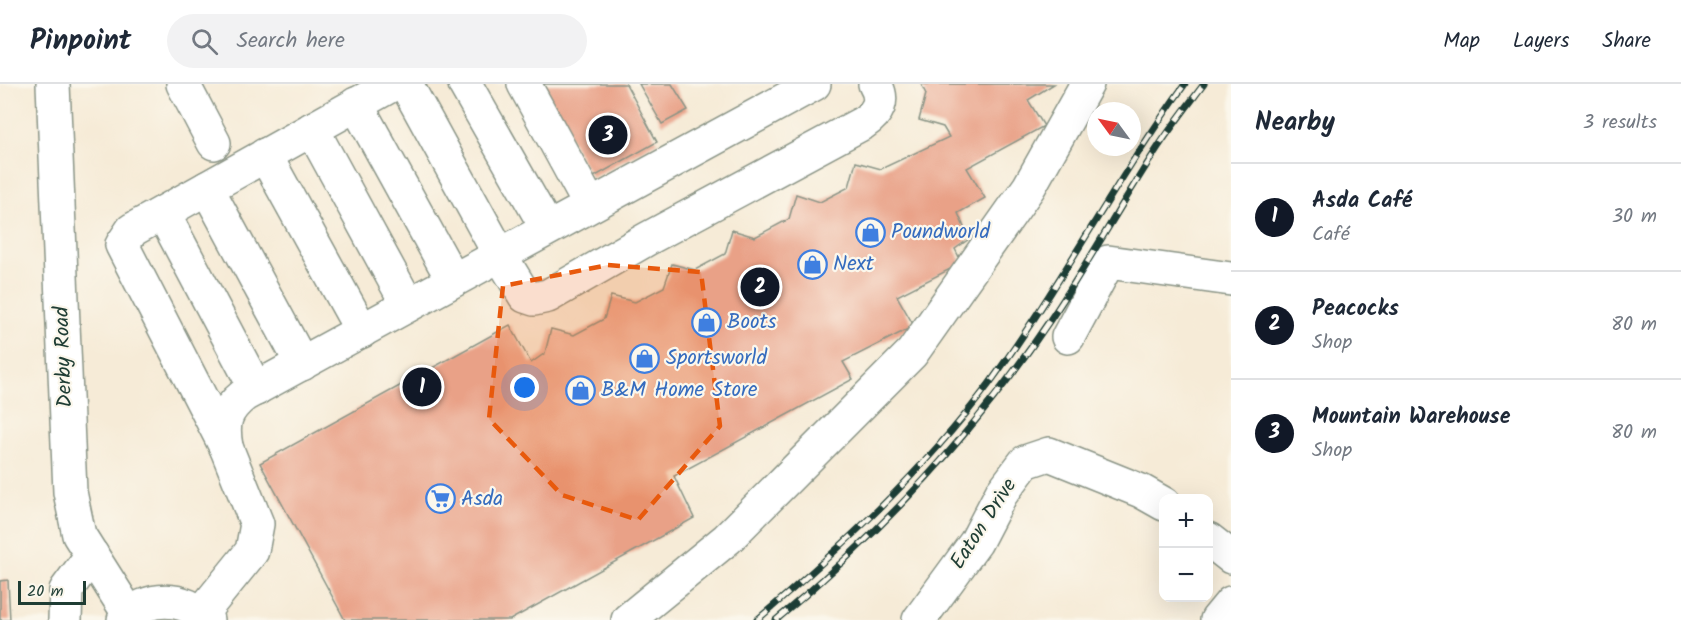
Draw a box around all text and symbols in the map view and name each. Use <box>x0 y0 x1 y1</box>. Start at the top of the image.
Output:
search box <box>167 14 587 68</box>
text: Pinpoint <box>30 19 131 64</box>
text: Search here <box>236 24 345 59</box>
icon: search <box>188 25 221 58</box>
text: Map <box>1443 25 1480 58</box>
text: Layers <box>1513 25 1569 58</box>
text: Share <box>1602 25 1651 58</box>
north arrow <box>1087 102 1141 156</box>
text: Nearby <box>1255 102 1335 144</box>
text: 3 results <box>1583 107 1657 139</box>
pin: 3 <box>588 112 628 158</box>
text: Asda Café <box>1312 184 1412 219</box>
text: 1 <box>1271 201 1278 233</box>
text: 30 m <box>1612 201 1657 233</box>
shop icon: Poundworld <box>854 216 886 248</box>
place label: Poundworld <box>891 216 990 249</box>
text: Café <box>1312 219 1350 251</box>
shop icon: Next <box>796 248 828 280</box>
place label: Next <box>833 248 875 281</box>
pin: 2 <box>740 264 780 310</box>
text: Peacocks <box>1312 292 1399 327</box>
street label: Derby Road <box>46 305 82 408</box>
shop icon: Boots <box>690 306 722 338</box>
place label: Boots <box>727 306 777 339</box>
text: 2 <box>1269 309 1280 341</box>
text: 80 m <box>1611 309 1657 341</box>
text: Shop <box>1312 327 1352 359</box>
shop icon: Sportsworld <box>629 342 661 374</box>
place label: Sportsworld <box>666 342 767 375</box>
pin: 1 <box>402 364 442 410</box>
your location <box>510 373 539 402</box>
shop icon: B&M Home Store <box>564 374 596 406</box>
place label: B&M Home Store <box>601 374 758 407</box>
text: Mountain Warehouse <box>1312 400 1510 435</box>
text: 3 <box>1269 417 1280 449</box>
text: 80 m <box>1611 417 1657 449</box>
text: Shop <box>1312 435 1352 467</box>
street label: Eaton Drive <box>942 471 1026 576</box>
supermarket icon: Asda <box>424 483 456 515</box>
place label: Asda <box>461 483 503 516</box>
map controls <box>1159 494 1213 602</box>
button: + <box>1159 494 1213 548</box>
button: − <box>1159 548 1213 602</box>
scale bar <box>18 578 86 606</box>
text: 20 m <box>27 579 63 604</box>

